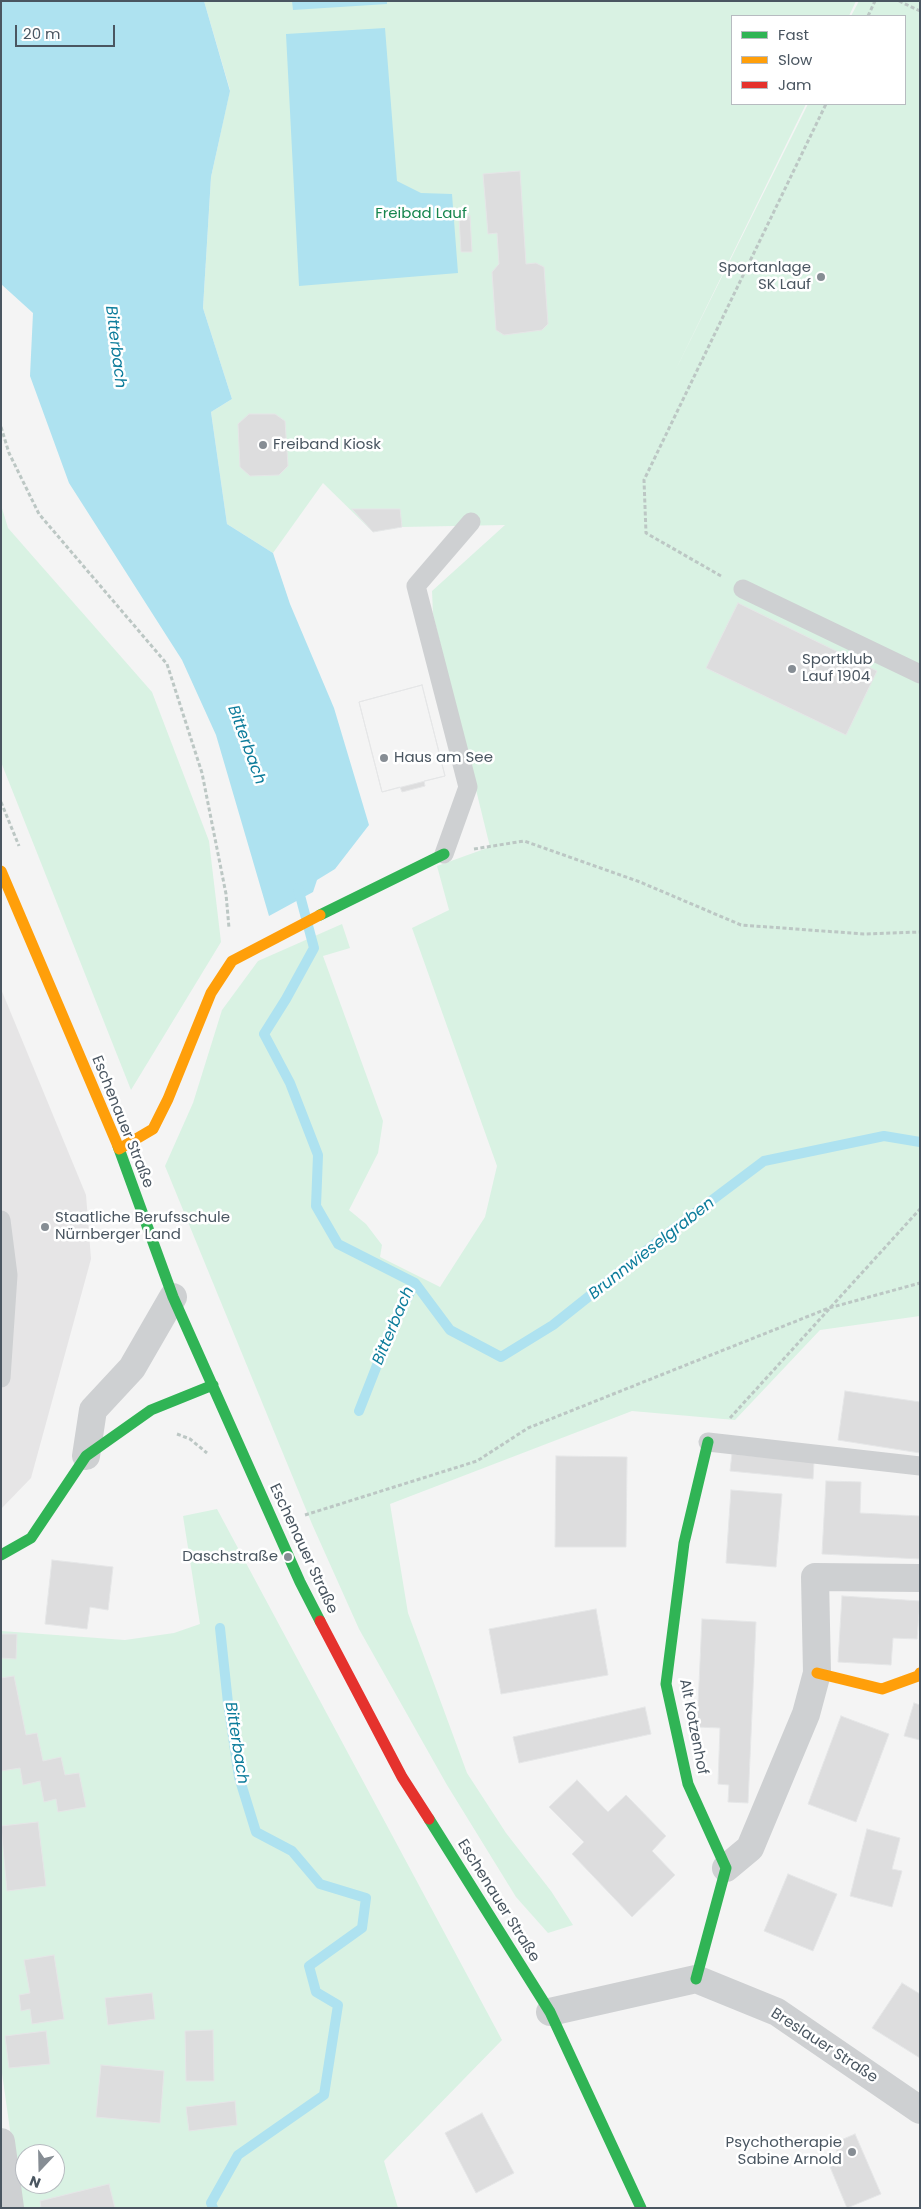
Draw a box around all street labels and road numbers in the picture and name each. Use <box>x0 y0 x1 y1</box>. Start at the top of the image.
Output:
street label: Eschenauer Straße <box>87 1053 157 1191</box>
street label: Eschenauer Straße <box>265 1481 341 1617</box>
street label: Alt Kotzenhof <box>675 1678 711 1776</box>
street label: Eschenauer Straße <box>453 1836 543 1966</box>
street label: Breslauer Straße <box>767 2005 881 2087</box>

